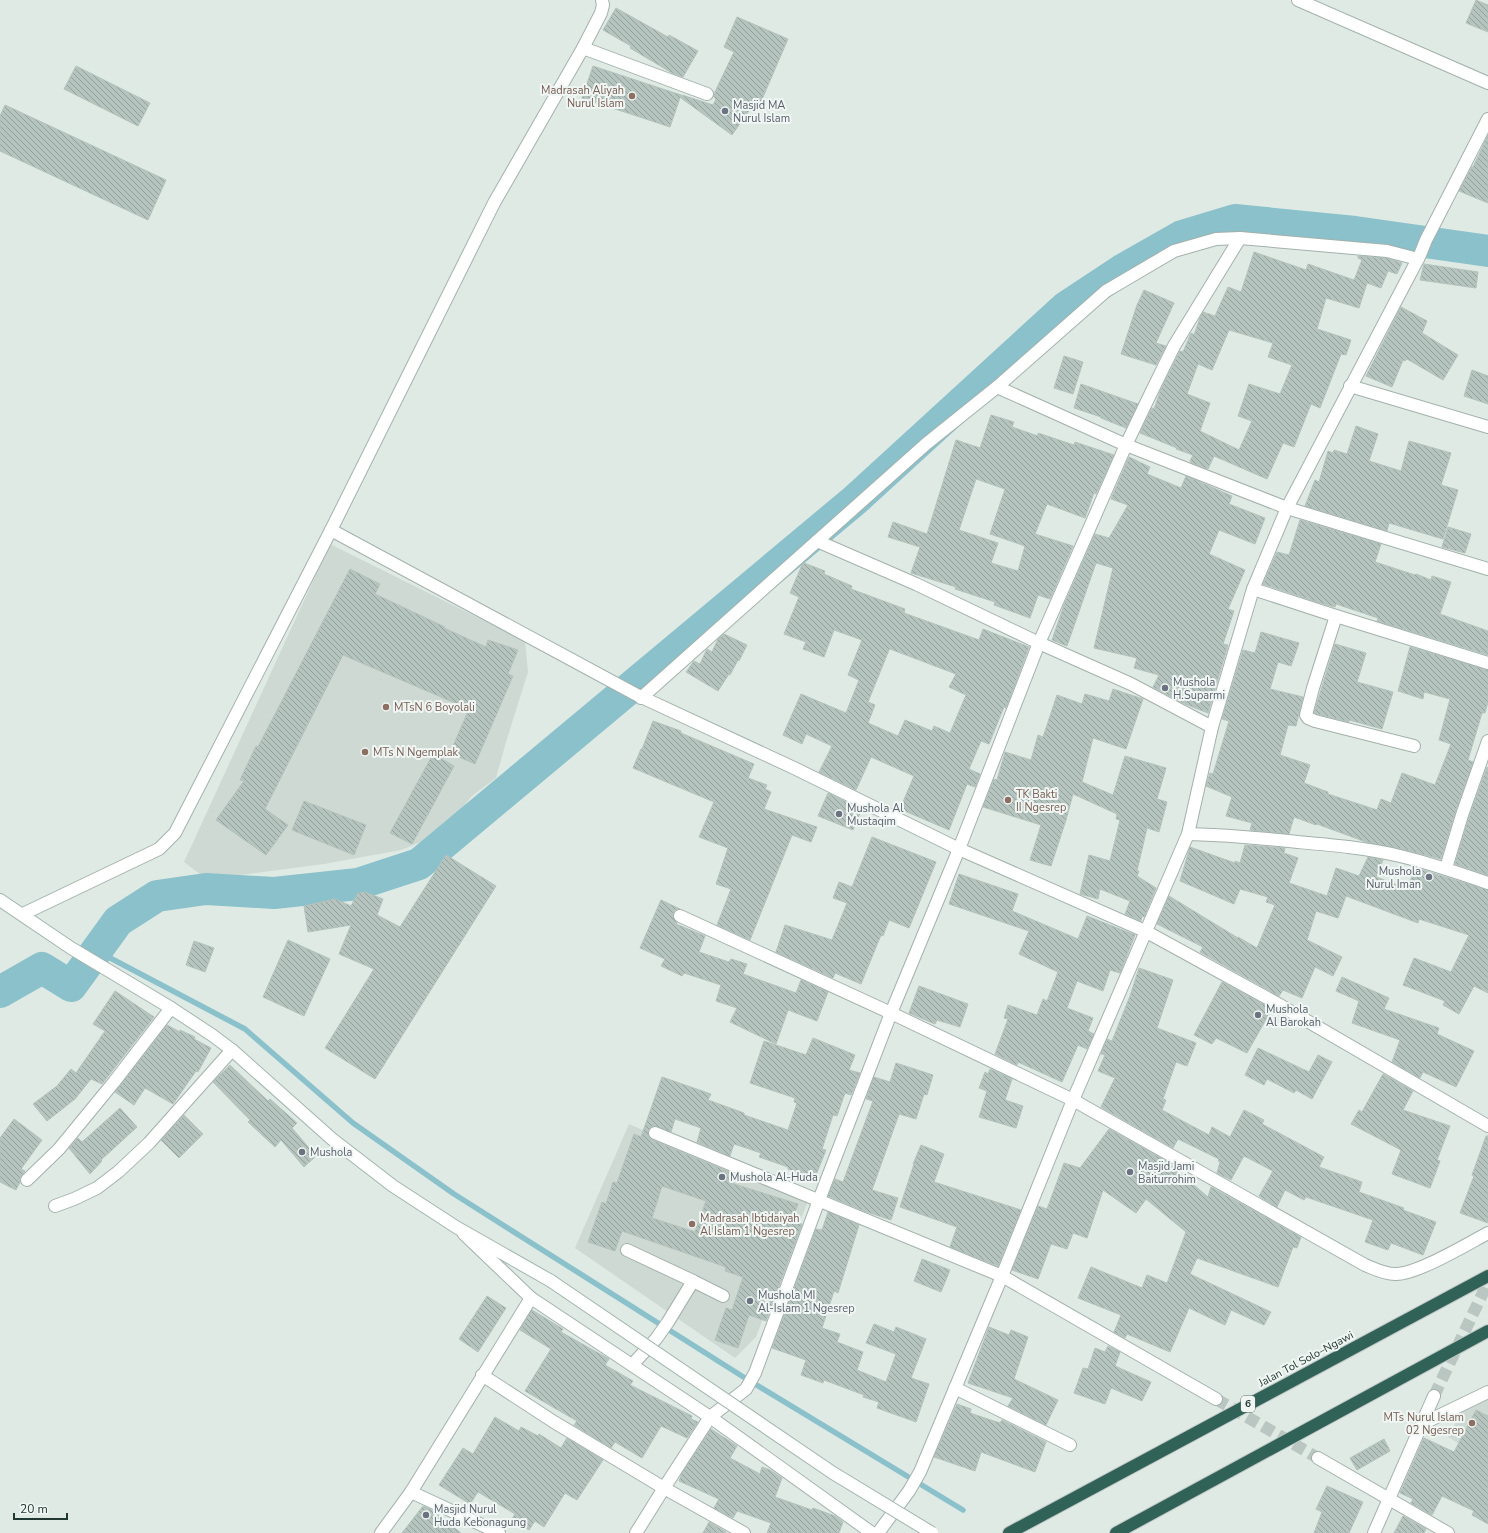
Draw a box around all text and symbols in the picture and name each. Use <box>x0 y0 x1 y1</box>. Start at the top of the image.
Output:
place label: Madrasah Aliyah Nurul Islam <box>541 83 624 111</box>
marker: Madrasah Aliyah Nurul Islam <box>627 91 637 101</box>
place label: Masjid MA Nurul Islam <box>733 98 790 126</box>
marker: Masjid MA Nurul Islam <box>720 106 730 116</box>
place label: Mushola H.Suparmi <box>1173 675 1225 703</box>
marker: Mushola H.Suparmi <box>1160 683 1170 693</box>
place label: MTsN 6 Boyolali <box>394 700 475 715</box>
marker: MTsN 6 Boyolali <box>381 702 391 712</box>
place label: MTs N Ngemplak <box>373 745 459 760</box>
marker: MTs N Ngemplak <box>360 747 370 757</box>
place label: TK Bakti II Ngesrep <box>1016 787 1066 815</box>
marker: TK Bakti II Ngesrep <box>1003 795 1013 805</box>
place label: Mushola Al Mustaqim <box>847 801 904 829</box>
marker: Mushola Al Mustaqim <box>834 809 844 819</box>
place label: Mushola Nurul Iman <box>1366 864 1421 892</box>
marker: Mushola Nurul Iman <box>1424 872 1434 882</box>
place label: Mushola Al Barokah <box>1266 1002 1321 1030</box>
marker: Mushola Al Barokah <box>1253 1010 1263 1020</box>
place label: Mushola <box>310 1145 352 1160</box>
marker: Mushola <box>297 1147 307 1157</box>
place label: Masjid Jami Baiturrohim <box>1138 1159 1196 1187</box>
marker: Masjid Jami Baiturrohim <box>1125 1167 1135 1177</box>
place label: Mushola Al-Huda <box>730 1170 818 1185</box>
marker: Mushola Al-Huda <box>717 1172 727 1182</box>
place label: Madrasah Ibtidaiyah Al Islam 1 Ngesrep <box>700 1211 800 1239</box>
marker: Madrasah Ibtidaiyah Al Islam 1 Ngesrep <box>687 1219 697 1229</box>
place label: Mushola MI Al-Islam 1 Ngesrep <box>758 1288 855 1316</box>
marker: Mushola MI Al-Islam 1 Ngesrep <box>745 1296 755 1306</box>
street label: Jalan Tol Solo–Ngawi <box>1255 1328 1356 1391</box>
road number: 6 <box>1241 1396 1255 1412</box>
place label: MTs Nurul Islam 02 Ngesrep <box>1384 1410 1464 1438</box>
marker: MTs Nurul Islam 02 Ngesrep <box>1467 1418 1477 1428</box>
scale bar <box>14 1495 67 1521</box>
text: 20 m <box>20 1501 48 1517</box>
place label: Masjid Nurul Huda Kebonagung <box>434 1502 526 1530</box>
marker: Masjid Nurul Huda Kebonagung <box>421 1510 431 1520</box>

